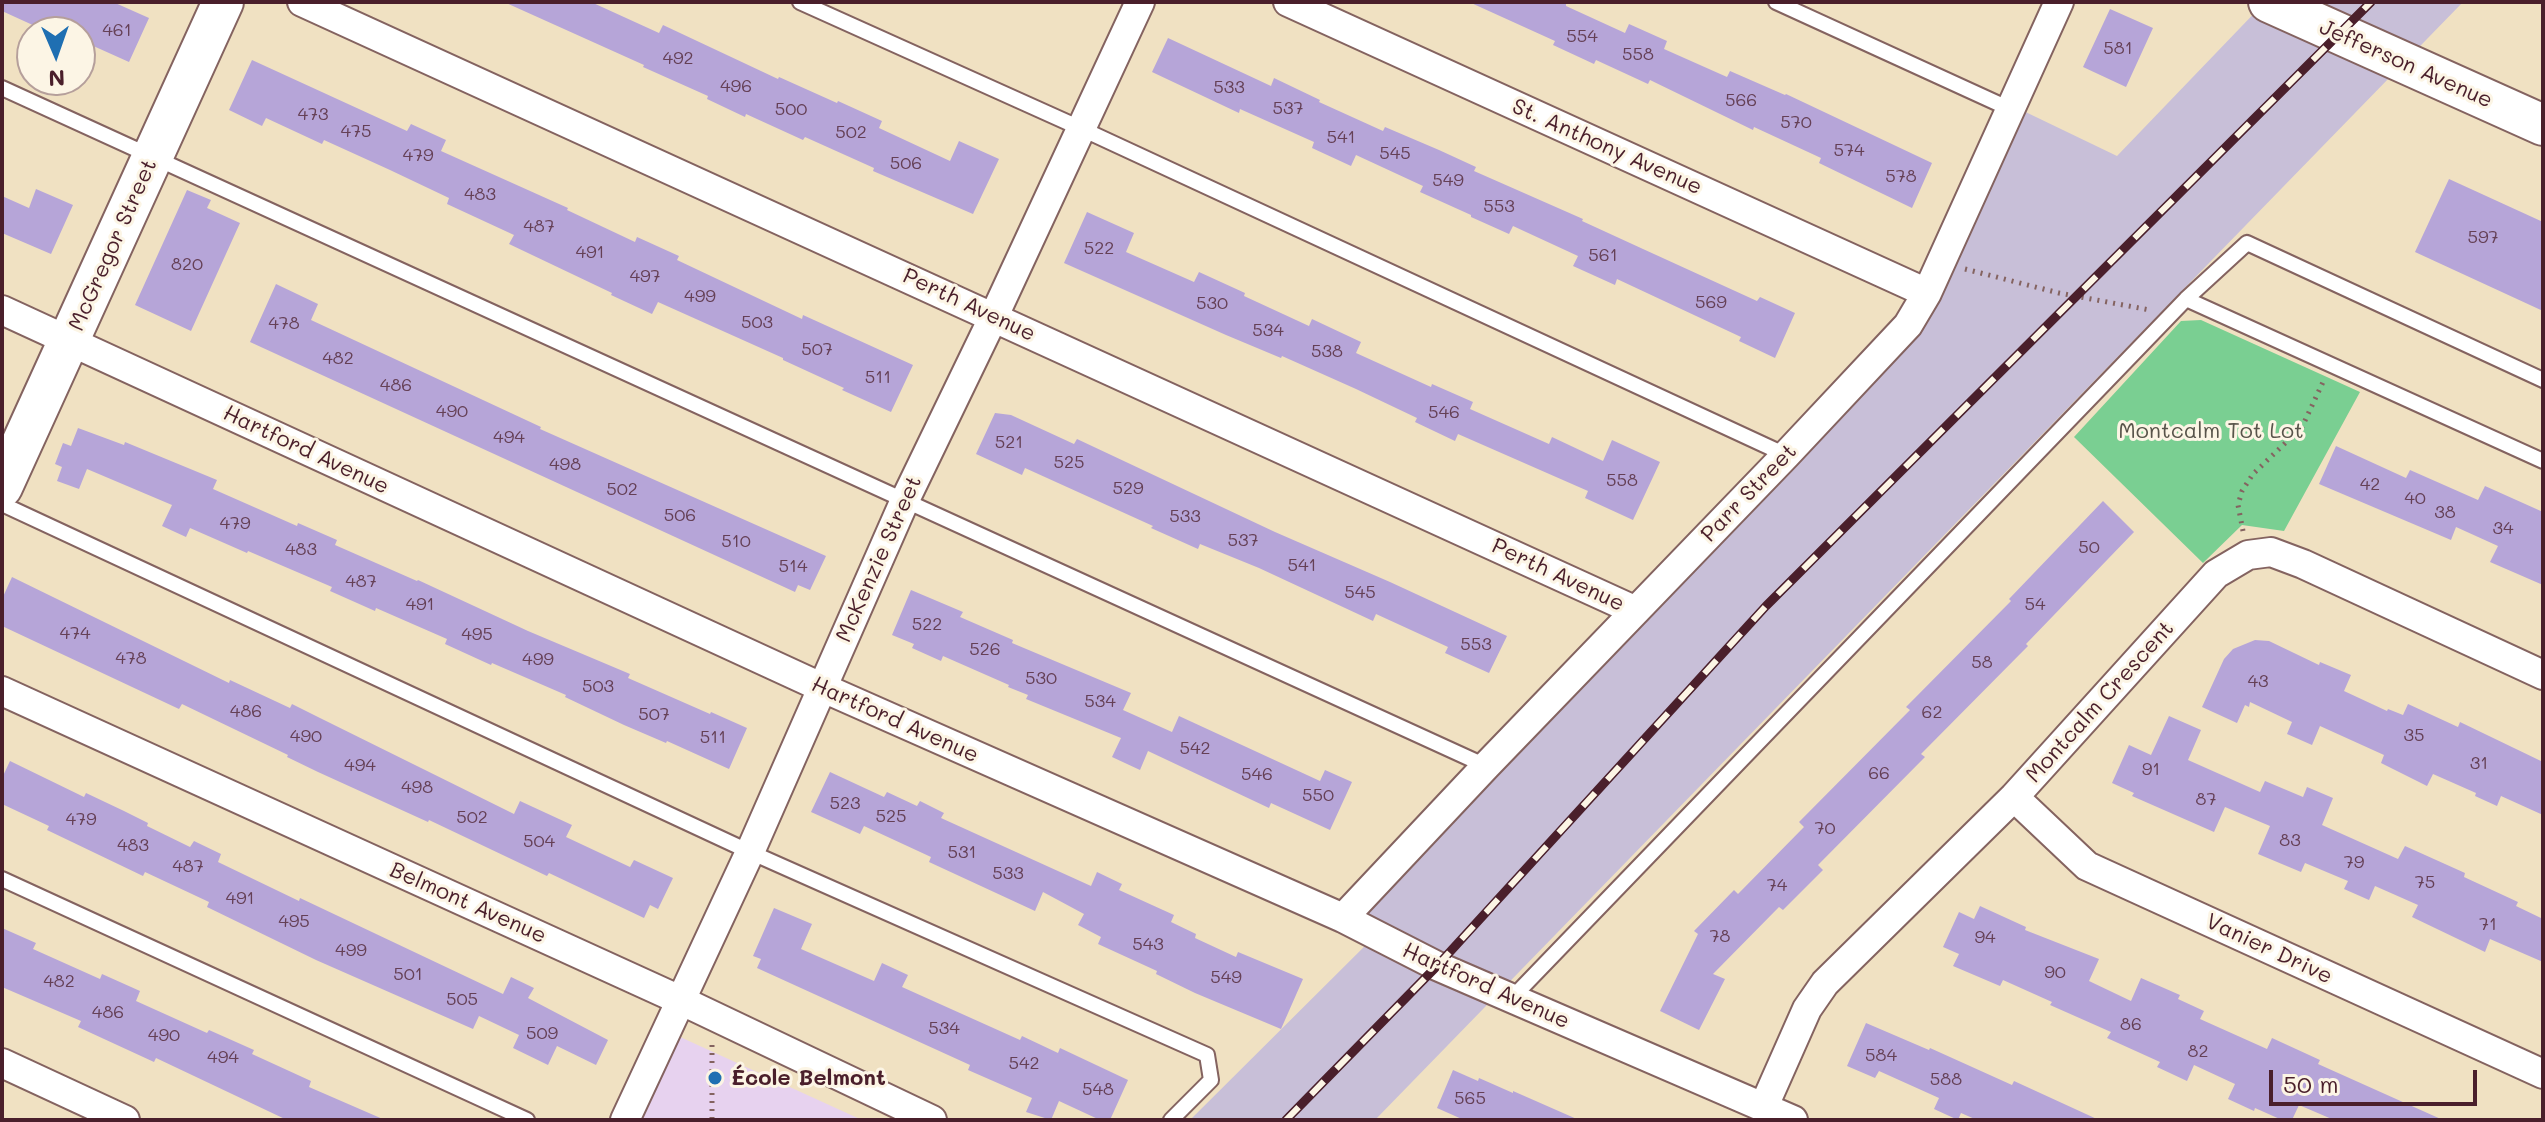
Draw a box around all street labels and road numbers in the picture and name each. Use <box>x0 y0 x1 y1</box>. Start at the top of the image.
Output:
street label: Jefferson Avenue <box>2315 14 2497 114</box>
street label: St. Anthony Avenue <box>1508 93 1706 201</box>
street label: McGregor Street <box>63 155 163 335</box>
street label: Perth Avenue <box>898 263 1040 347</box>
street label: Hartford Avenue <box>219 400 393 500</box>
street label: Parr Street <box>1696 438 1802 548</box>
street label: McKenzie Street <box>830 472 928 646</box>
street label: Perth Avenue <box>1487 533 1629 617</box>
street label: Montcalm Crescent <box>2020 616 2180 788</box>
street label: Hartford Avenue <box>807 671 983 769</box>
street label: Belmont Avenue <box>386 857 550 949</box>
street label: Vanier Drive <box>2202 908 2336 990</box>
street label: Hartford Avenue <box>1398 937 1574 1035</box>

